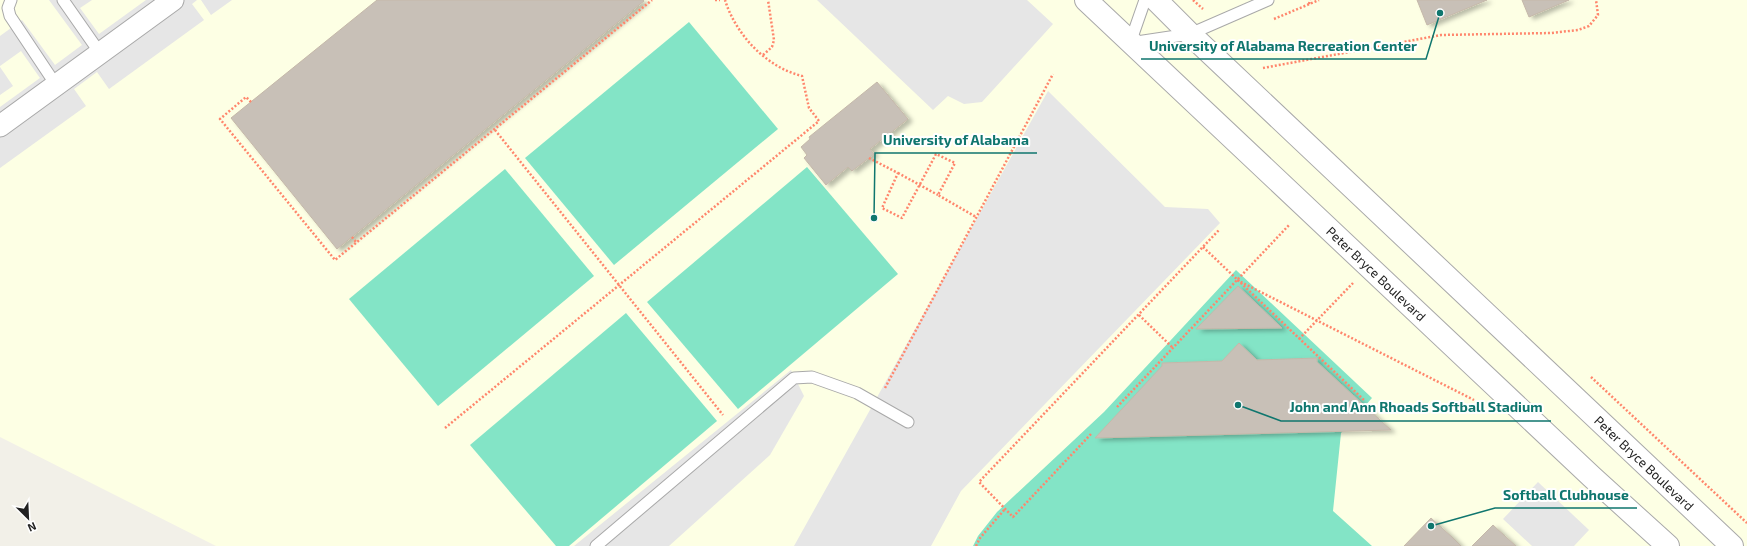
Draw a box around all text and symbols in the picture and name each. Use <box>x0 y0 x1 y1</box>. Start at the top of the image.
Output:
callout: University of Alabama Recreation Center <box>1141 33 1426 59</box>
text: University of Alabama Recreation Center <box>1149 37 1417 54</box>
callout: University of Alabama <box>875 127 1037 153</box>
text: University of Alabama <box>883 131 1029 148</box>
street label: Peter Bryce Boulevard <box>1323 223 1429 324</box>
callout: John and Ann Rhoads Softball Stadium <box>1281 395 1551 421</box>
text: John and Ann Rhoads Softball Stadium <box>1289 398 1543 415</box>
street label: Peter Bryce Boulevard <box>1591 412 1697 514</box>
callout: Softball Clubhouse <box>1495 482 1637 508</box>
text: Softball Clubhouse <box>1503 486 1629 503</box>
north arrow <box>8 498 48 538</box>
text: N <box>26 520 39 535</box>

